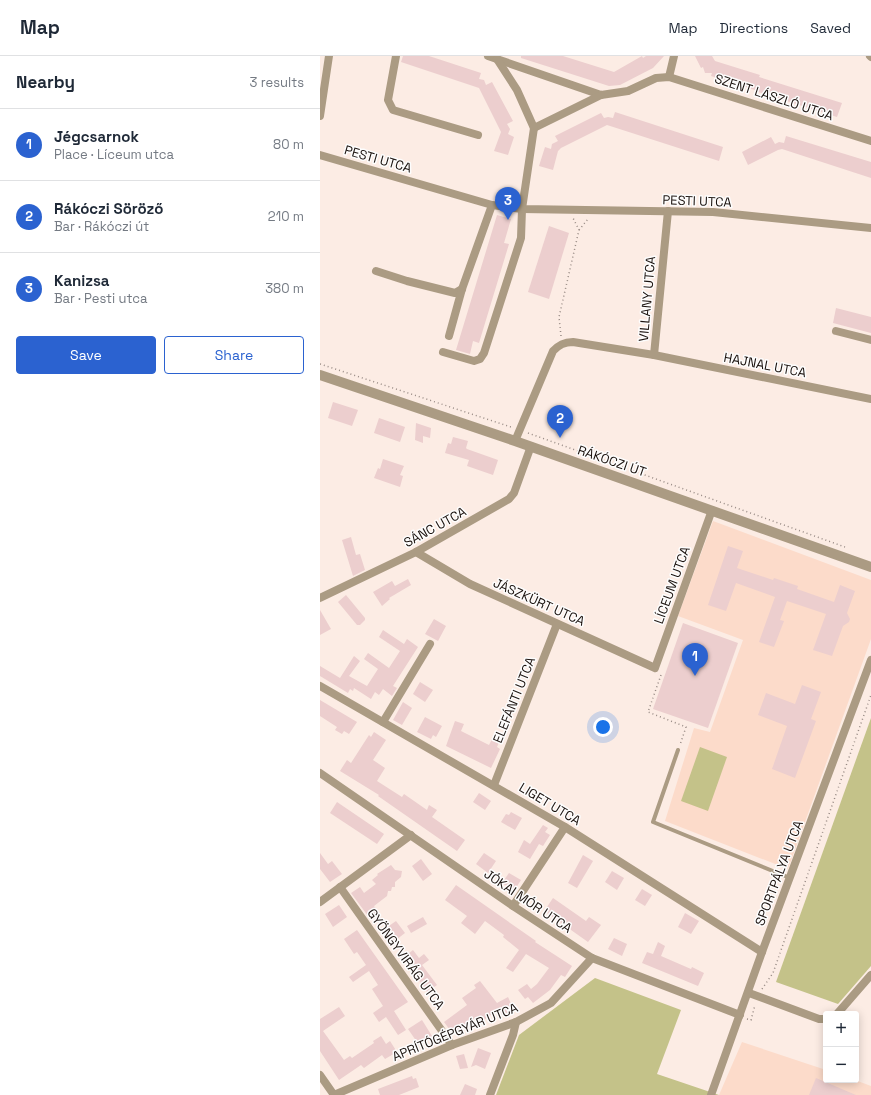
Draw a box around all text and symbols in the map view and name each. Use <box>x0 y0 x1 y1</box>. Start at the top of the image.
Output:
text: Map <box>20 15 60 40</box>
text: Map <box>668 19 698 37</box>
text: Directions <box>720 19 788 37</box>
text: Saved <box>810 19 851 37</box>
street label: SZENT LÁSZLÓ UTCA <box>712 70 836 124</box>
text: Nearby <box>16 71 75 93</box>
text: 3 results <box>250 74 304 91</box>
text: Jégcsarnok <box>54 127 139 146</box>
text: 1 <box>26 136 32 153</box>
text: 80 m <box>273 136 304 153</box>
street label: PESTI UTCA <box>342 141 414 177</box>
text: Place · Líceum utca <box>54 146 174 163</box>
pin: 3 <box>495 187 521 220</box>
street label: PESTI UTCA <box>662 191 732 211</box>
text: Rákóczi Söröző <box>54 199 163 218</box>
text: 2 <box>25 208 33 225</box>
text: 210 m <box>268 208 304 225</box>
text: Bar · Rákóczi út <box>54 218 149 235</box>
street label: VILLANY UTCA <box>635 256 659 342</box>
text: Kanizsa <box>54 271 110 290</box>
text: 3 <box>25 280 33 297</box>
text: 380 m <box>265 280 304 297</box>
text: Bar · Pesti utca <box>54 290 148 307</box>
button: Save <box>16 336 156 374</box>
button: Share <box>164 336 304 374</box>
street label: HAJNAL UTCA <box>722 349 808 381</box>
pin: 2 <box>547 405 573 438</box>
street label: RÁKÓCZI ÚT <box>576 441 649 481</box>
street label: SÁNC UTCA <box>401 503 469 551</box>
street label: LÍCEUM UTCA <box>650 544 694 626</box>
street label: JÁSZKÜRT UTCA <box>491 574 587 630</box>
pin: 1 <box>682 643 708 676</box>
street label: ELEFÁNTI UTCA <box>489 654 539 746</box>
your location <box>593 717 613 737</box>
street label: LIGET UTCA <box>516 779 584 829</box>
street label: SPORTPÁLYA UTCA <box>751 818 807 928</box>
street label: JÓKAI MÓR UTCA <box>481 865 575 937</box>
street label: GYÖNGYVIRÁG UTCA <box>364 905 448 1013</box>
street label: APRÍTÓGÉPGYÁR UTCA <box>390 999 520 1065</box>
map controls <box>823 1011 859 1083</box>
button: + <box>823 1011 859 1047</box>
button: − <box>823 1047 859 1083</box>

